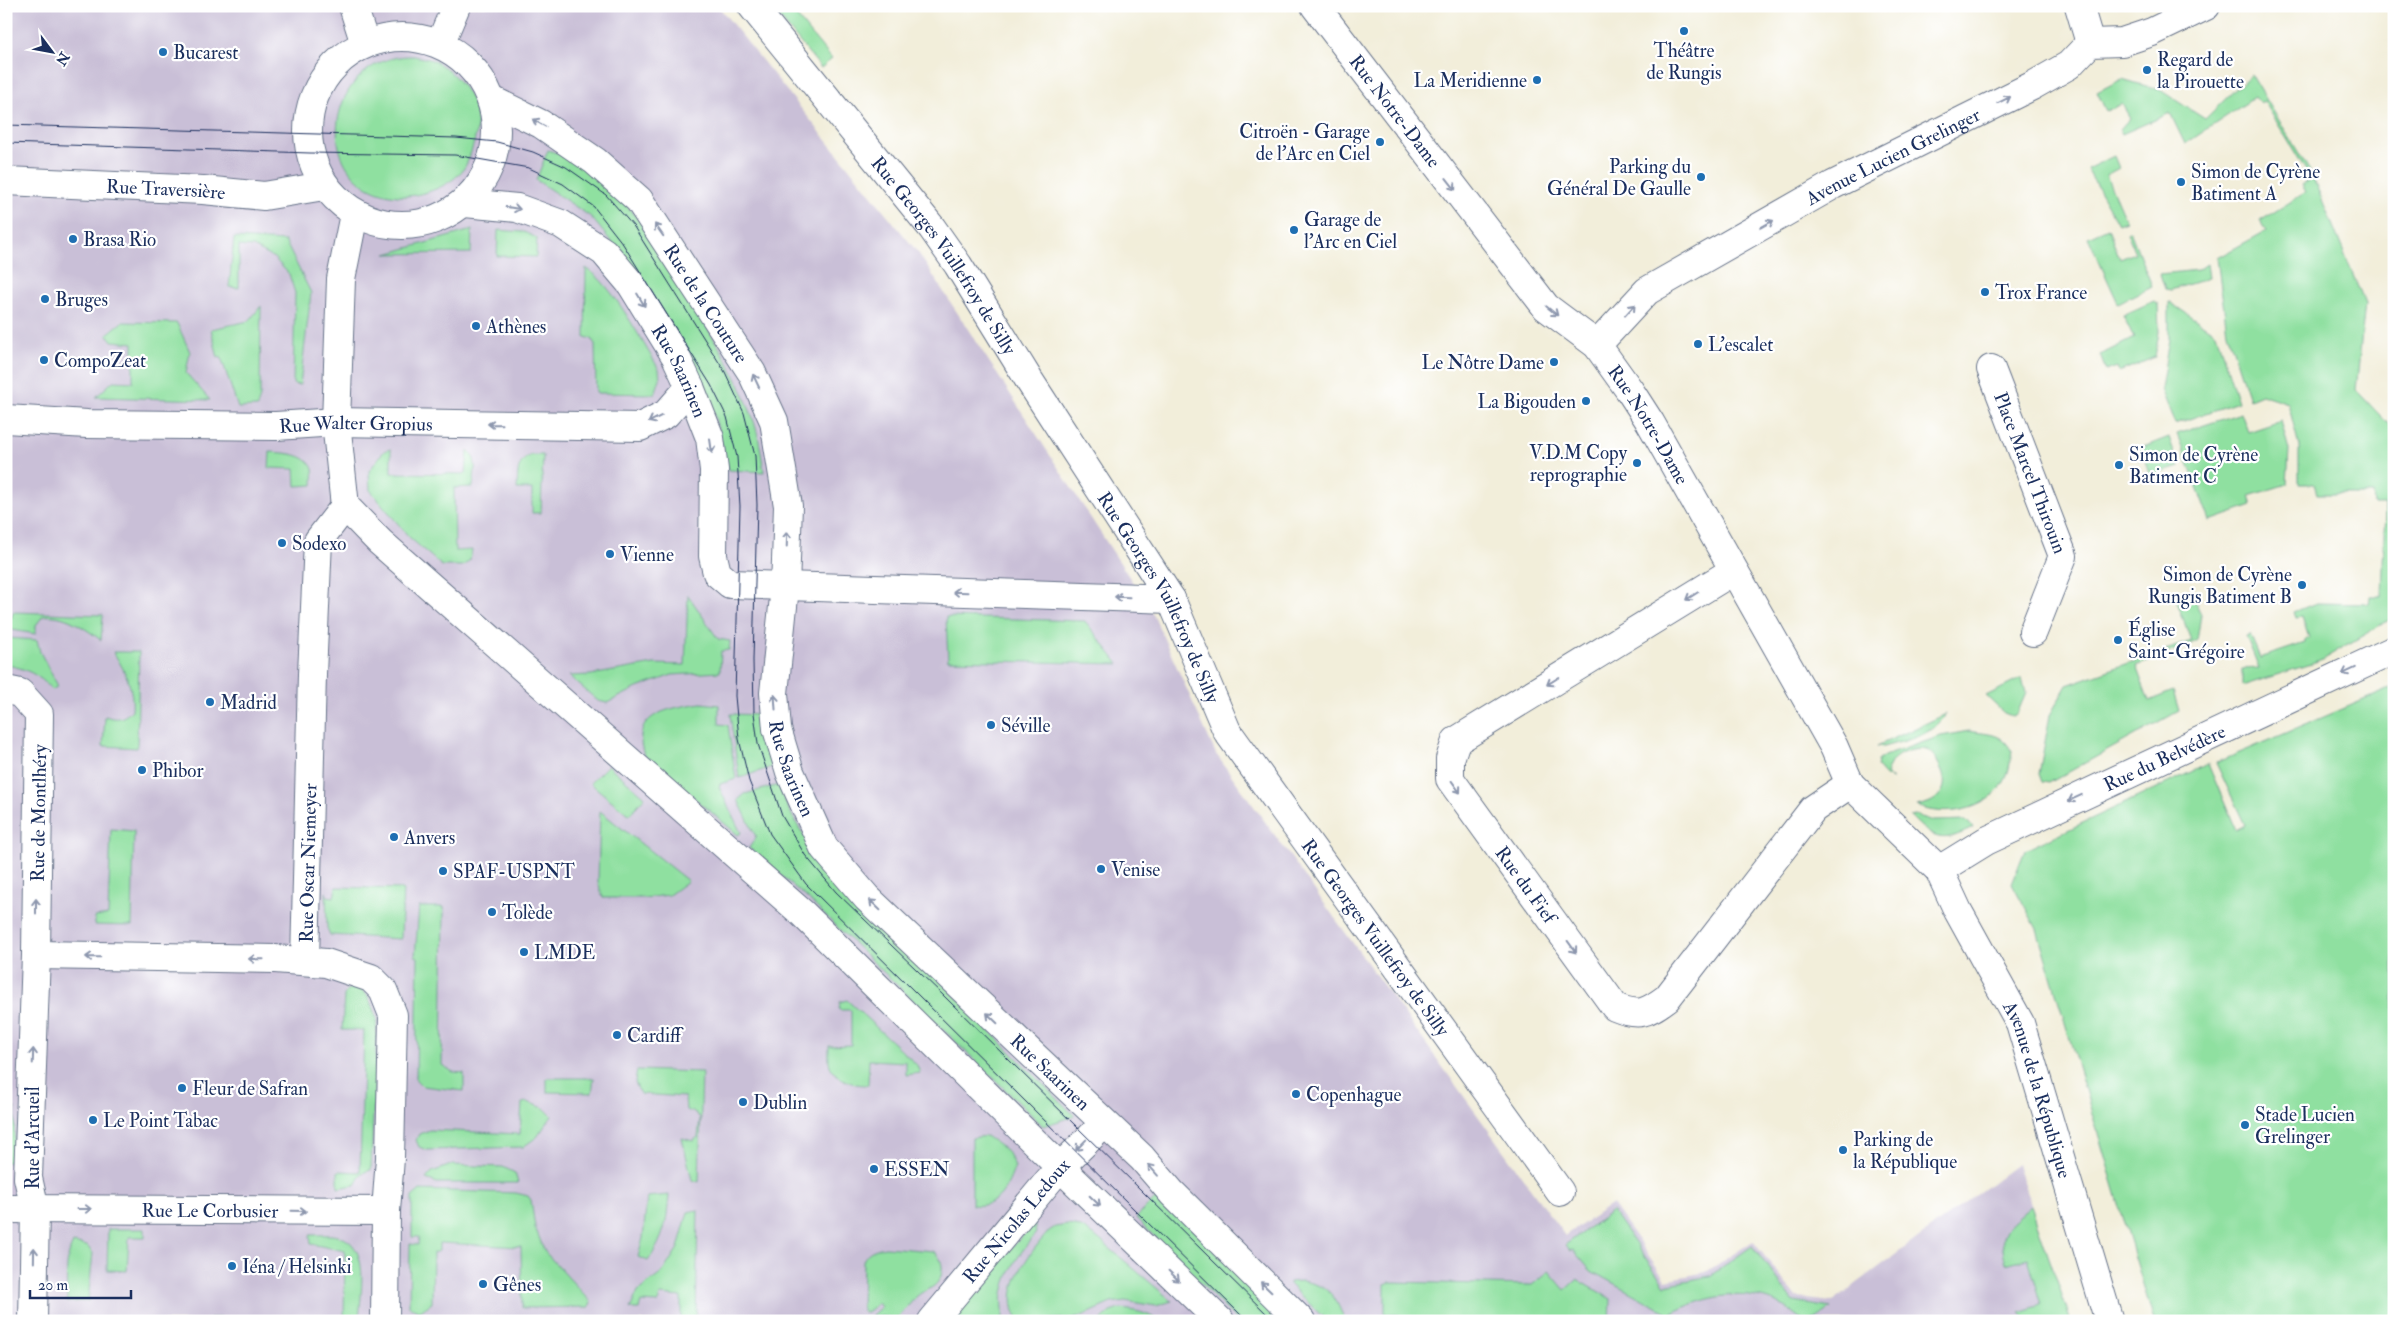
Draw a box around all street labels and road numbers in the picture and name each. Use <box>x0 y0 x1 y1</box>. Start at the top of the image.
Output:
street label: Rue Notre-Dame <box>1344 50 1446 173</box>
street label: Avenue Lucien Grelinger <box>1801 103 1984 212</box>
street label: Rue Georges Vuillefroy de Silly <box>866 152 1022 360</box>
street label: Rue Traversière <box>106 175 227 205</box>
street label: Rue de la Couture <box>658 240 753 368</box>
street label: Rue Saarinen <box>646 320 712 421</box>
street label: Rue Notre-Dame <box>1602 360 1694 489</box>
street label: Place Marcel Thirouin <box>1988 389 2072 557</box>
street label: Rue Walter Gropius <box>278 411 433 439</box>
street label: Rue Georges Vuillefroy de Silly <box>1092 487 1225 707</box>
street label: Rue Saarinen <box>763 719 820 821</box>
street label: Rue du Belvédère <box>2100 720 2230 797</box>
street label: Rue de Montlhéry <box>26 743 52 882</box>
street label: Rue Oscar Niemeyer <box>294 783 322 943</box>
street label: Rue Georges Vuillefroy de Silly <box>1296 835 1455 1042</box>
street label: Rue du Fief <box>1490 842 1563 930</box>
street label: Avenue de la République <box>1997 996 2077 1181</box>
street label: Rue Saarinen <box>1005 1029 1095 1116</box>
street label: Rue d'Arcueil <box>21 1086 45 1190</box>
street label: Rue Nicolas Ledoux <box>958 1153 1076 1288</box>
street label: Rue Le Corbusier <box>142 1199 278 1223</box>

